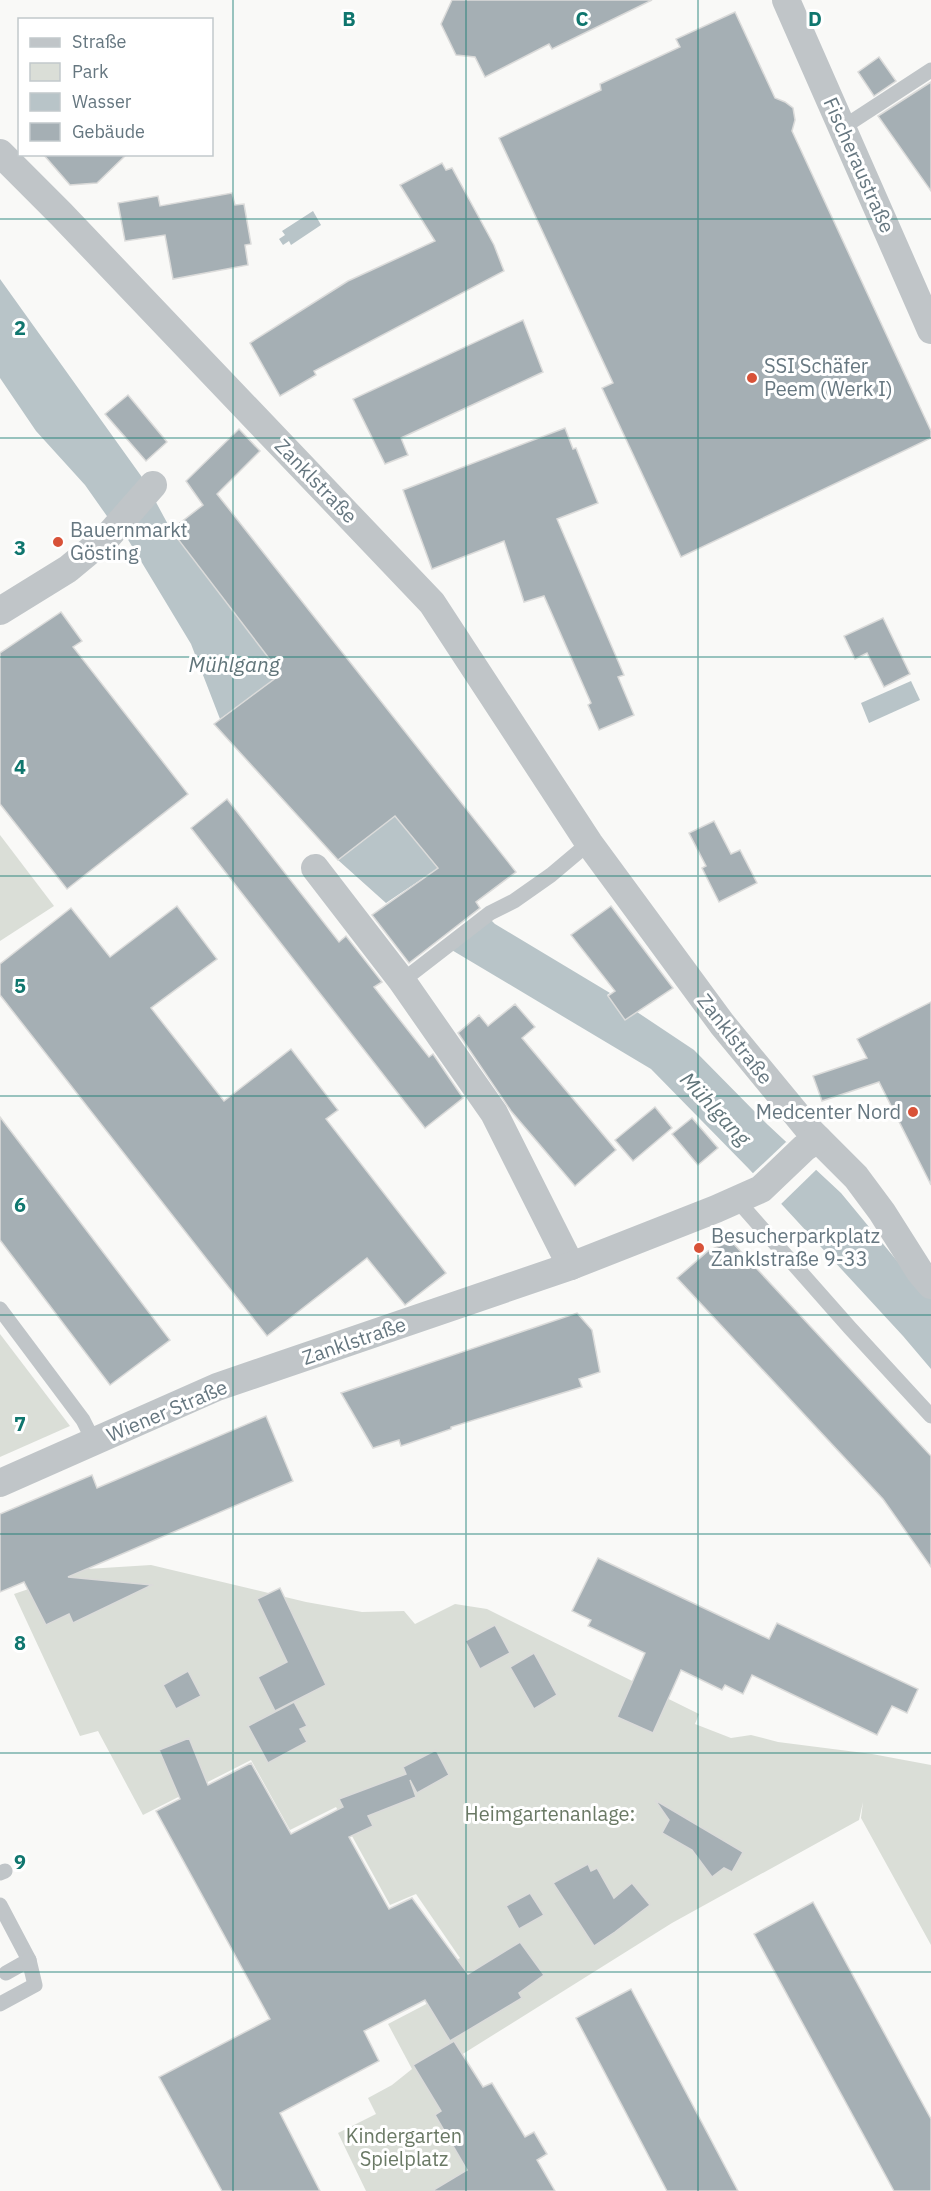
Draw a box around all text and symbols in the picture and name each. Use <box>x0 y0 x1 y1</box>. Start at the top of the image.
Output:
text: B <box>342 5 356 32</box>
text: C <box>575 5 589 32</box>
text: D <box>808 5 822 32</box>
legend <box>18 18 213 156</box>
text: Straße <box>72 30 126 53</box>
text: Park <box>72 60 109 83</box>
text: Wasser <box>72 90 132 113</box>
street label: Fischeraustraße <box>817 93 901 237</box>
text: Gebäude <box>72 120 145 143</box>
text: 2 <box>14 314 26 341</box>
place label: SSI Schäfer Peem (Werk I) <box>764 352 893 402</box>
marker: SSI Schäfer Peem (Werk I) <box>745 371 759 385</box>
street label: Zanklstraße <box>269 432 364 529</box>
place label: Bauernmarkt Gösting <box>70 516 188 566</box>
text: 3 <box>14 534 26 561</box>
marker: Bauernmarkt Gösting <box>51 535 65 549</box>
water label: Mühlgang <box>188 650 281 678</box>
text: 4 <box>14 753 26 780</box>
text: 5 <box>14 972 26 999</box>
street label: Zanklstraße <box>692 988 779 1090</box>
water label: Mühlgang <box>674 1065 758 1152</box>
place label: Medcenter Nord <box>756 1098 901 1125</box>
marker: Medcenter Nord <box>906 1105 920 1119</box>
text: 6 <box>14 1191 26 1218</box>
place label: Besucherparkplatz Zanklstraße 9-33 <box>711 1222 880 1272</box>
marker: Besucherparkplatz Zanklstraße 9-33 <box>692 1241 706 1255</box>
street label: Zanklstraße <box>298 1310 409 1371</box>
street label: Wiener Straße <box>102 1373 231 1448</box>
text: 7 <box>14 1410 26 1437</box>
text: 8 <box>14 1629 26 1656</box>
park label: Heimgartenanlage: <box>465 1800 635 1827</box>
text: 9 <box>14 1848 26 1875</box>
park label: Kindergarten Spielplatz <box>346 2122 462 2172</box>

